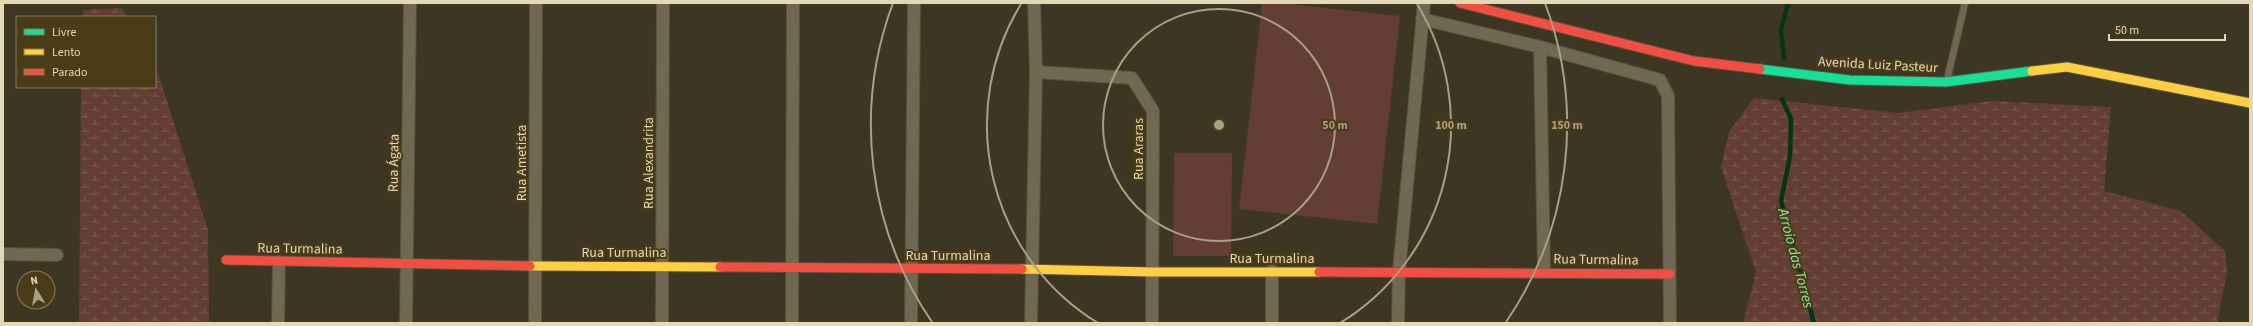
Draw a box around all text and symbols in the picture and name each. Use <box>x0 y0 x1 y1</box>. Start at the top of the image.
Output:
legend <box>16 16 156 88</box>
scale bar <box>2109 16 2225 42</box>
text: 50 m <box>2115 22 2139 39</box>
text: Livre <box>52 24 76 41</box>
text: Lento <box>52 44 81 61</box>
street label: Avenida Luiz Pasteur <box>1817 52 1939 78</box>
text: Parado <box>52 64 87 81</box>
street label: Rua Alexandrita <box>639 117 659 209</box>
text: 50 m <box>1322 117 1348 134</box>
text: 100 m <box>1435 117 1467 134</box>
text: 150 m <box>1551 117 1583 134</box>
street label: Rua Araras <box>1129 118 1149 180</box>
centre of rings <box>1212 118 1226 132</box>
street label: Rua Ametista <box>512 125 532 201</box>
street label: Rua Ágata <box>383 134 405 192</box>
water label: Arroio das Torres <box>1772 205 1819 310</box>
street label: Rua Turmalina <box>257 238 343 260</box>
street label: Rua Turmalina <box>581 243 667 263</box>
street label: Rua Turmalina <box>905 246 991 266</box>
street label: Rua Turmalina <box>1229 249 1315 269</box>
street label: Rua Turmalina <box>1553 249 1639 271</box>
north arrow <box>16 270 56 310</box>
text: N <box>29 273 39 289</box>

